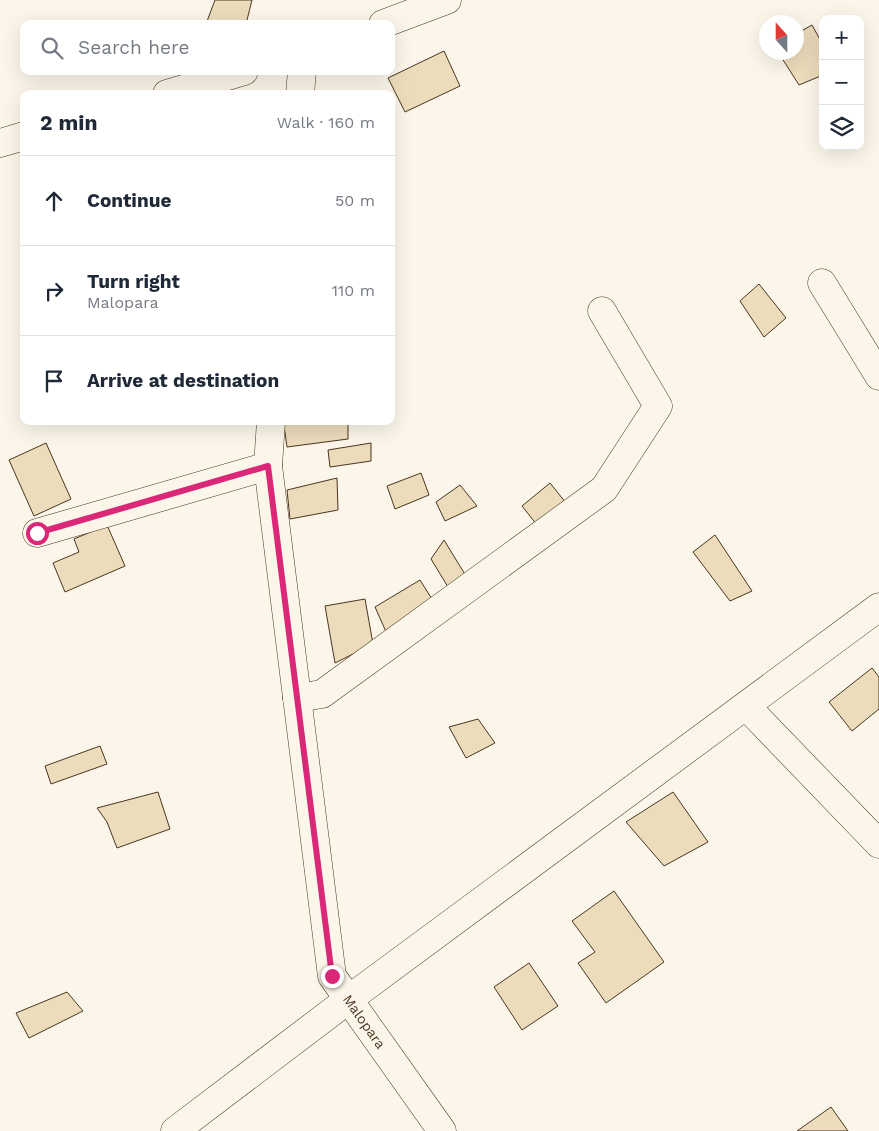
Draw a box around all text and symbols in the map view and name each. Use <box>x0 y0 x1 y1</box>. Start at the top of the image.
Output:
north arrow <box>759 15 804 60</box>
map controls <box>819 15 864 150</box>
button: + <box>819 15 864 60</box>
search box <box>20 20 395 75</box>
icon: search <box>38 34 66 62</box>
text: Search here <box>78 36 189 59</box>
button: − <box>819 60 864 105</box>
button: layers <box>819 105 864 150</box>
text: 2 min <box>40 110 97 135</box>
text: Walk · 160 m <box>277 113 375 132</box>
icon: ahead <box>40 187 68 215</box>
text: Continue <box>87 189 171 212</box>
text: 50 m <box>335 191 375 210</box>
text: Turn right <box>87 270 180 293</box>
icon: right <box>40 277 68 305</box>
text: 110 m <box>332 281 375 300</box>
text: Malopara <box>87 293 159 312</box>
icon: arrive <box>40 367 68 395</box>
text: Arrive at destination <box>87 369 279 392</box>
route start <box>26 522 49 545</box>
route end <box>321 965 344 988</box>
street label: Malopara <box>340 991 389 1052</box>

